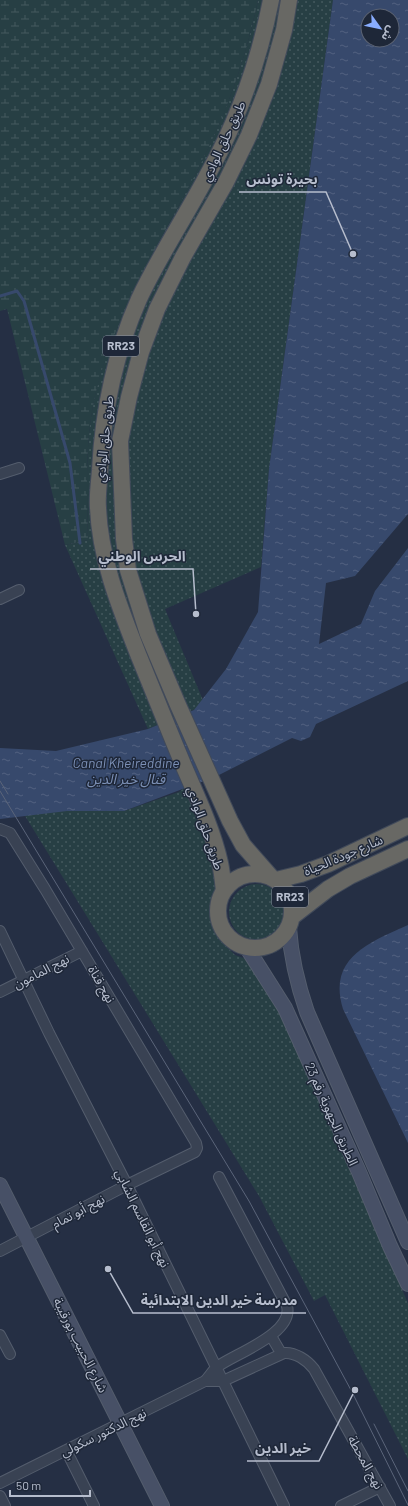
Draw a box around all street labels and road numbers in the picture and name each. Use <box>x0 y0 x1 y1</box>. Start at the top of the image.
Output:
street label: طريق حلق الوادي <box>197 98 251 185</box>
road number: RR23 <box>103 336 139 356</box>
street label: طريق حلق الوادي <box>91 395 120 483</box>
street label: طريق حلق الوادي <box>181 784 228 873</box>
street label: شارع جودة الحياة <box>301 831 386 882</box>
road number: RR23 <box>272 887 308 907</box>
street label: نهج المامون <box>10 950 73 995</box>
street label: نهج قناة <box>82 962 119 1007</box>
street label: الطريق الجهوية رقم 23 <box>299 1060 362 1169</box>
street label: نهج أبو القاسم الشابي <box>110 1166 174 1271</box>
street label: نهج أبو تمام <box>49 1190 109 1234</box>
street label: شارع الحبيب بورقيبة <box>48 1295 112 1396</box>
street label: نهج الدكتور سكولي <box>57 1404 150 1463</box>
street label: نهج المحطة <box>342 1432 387 1493</box>

